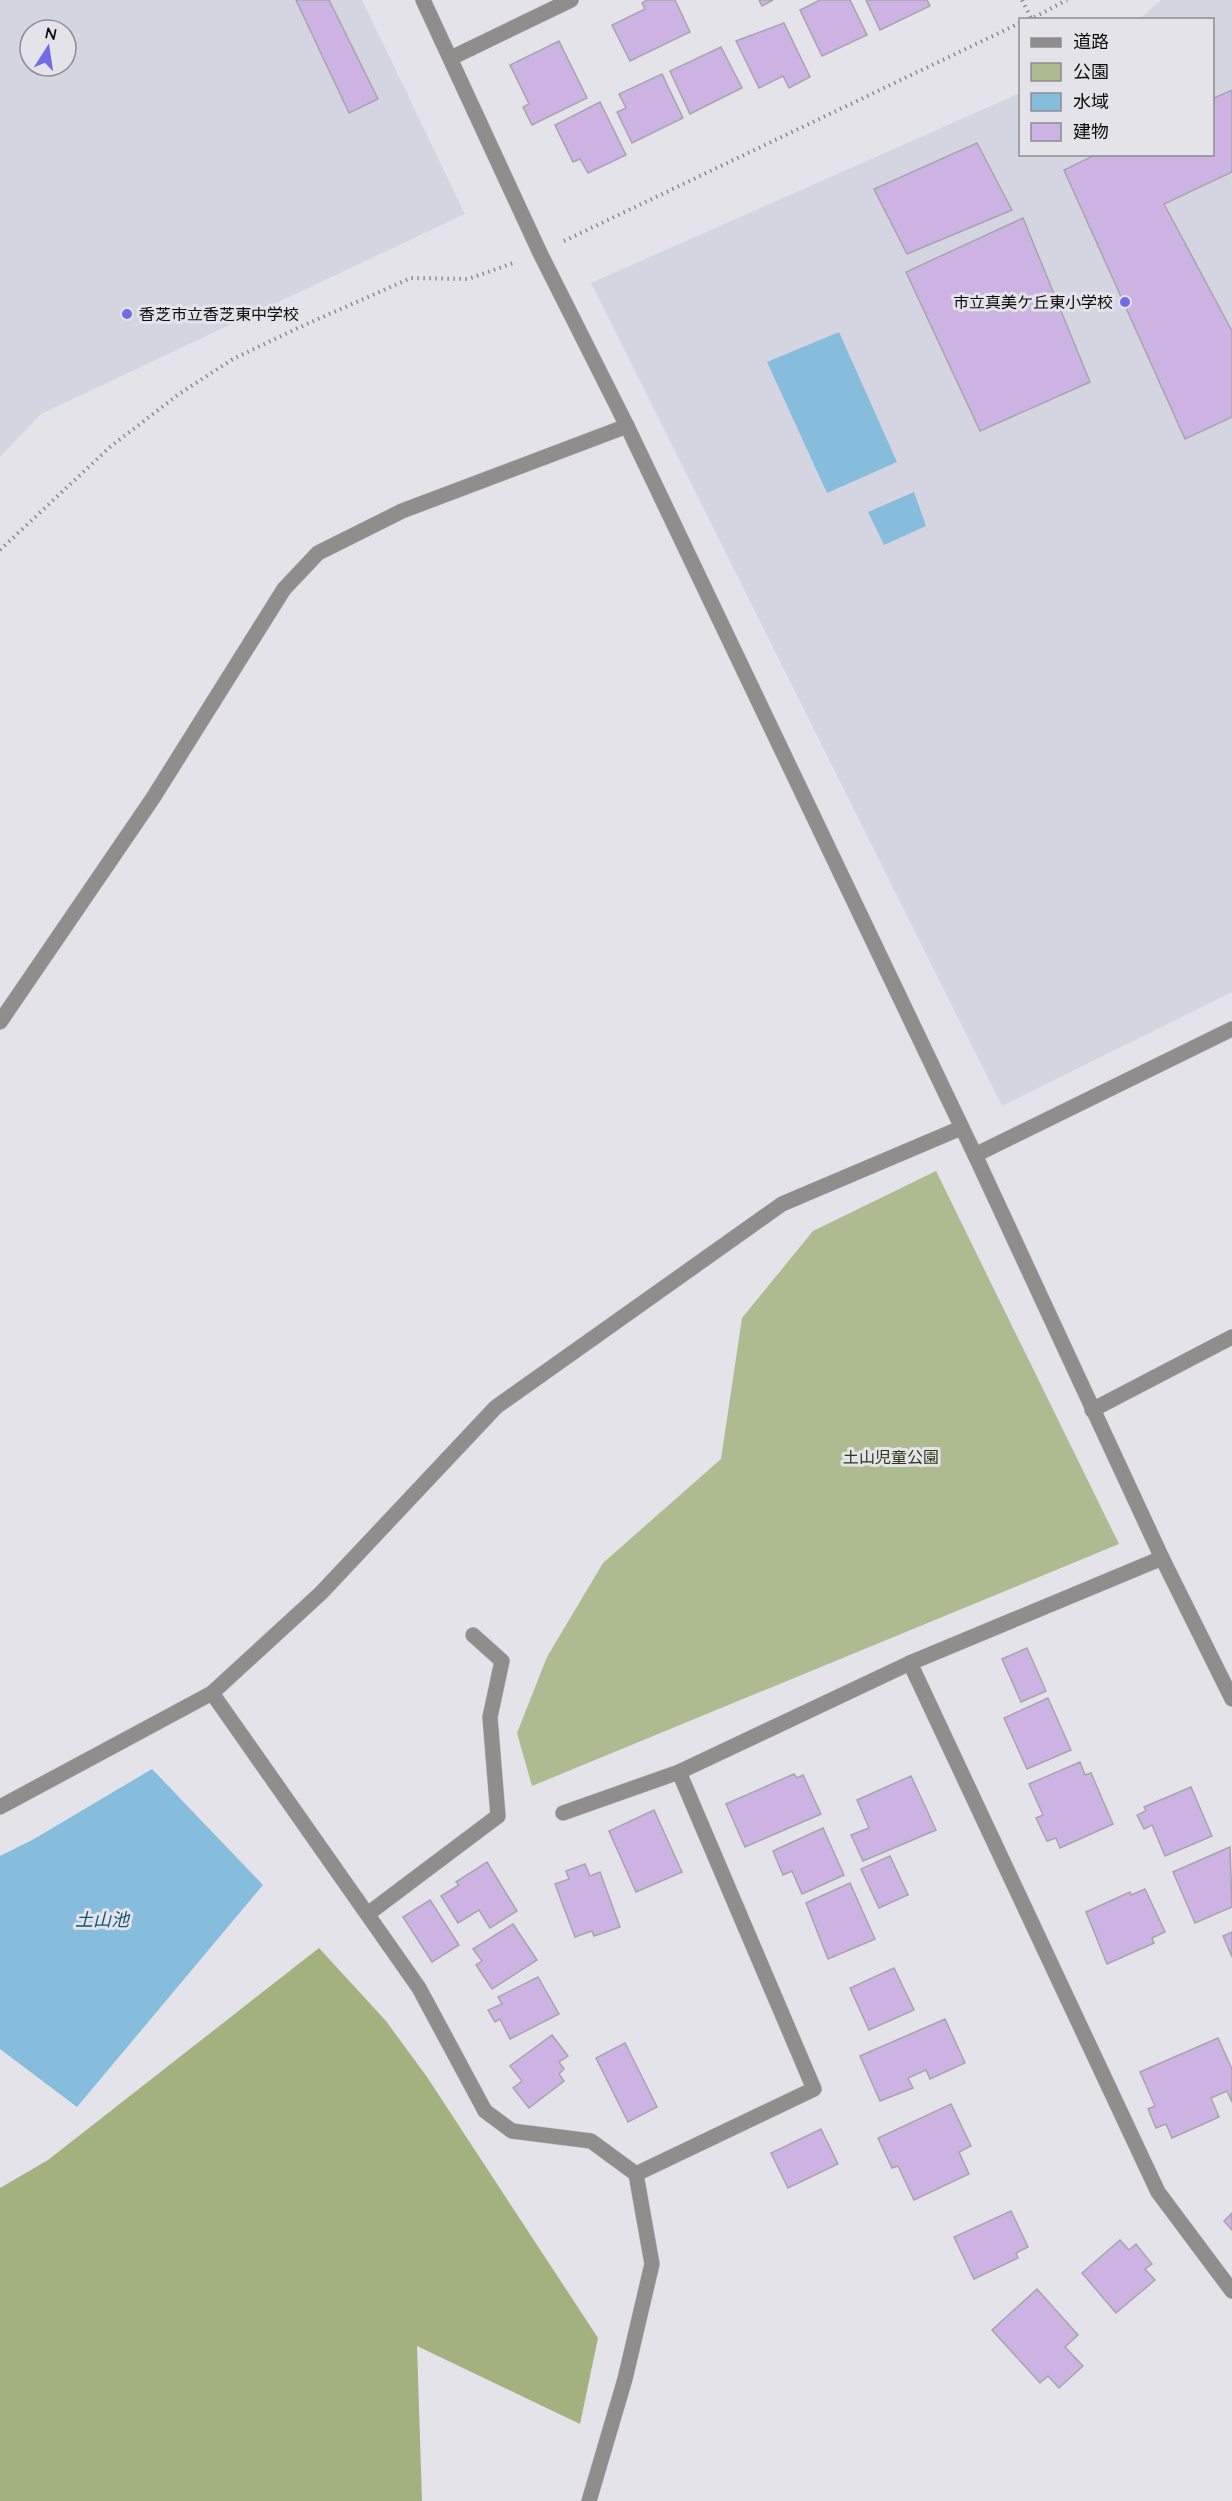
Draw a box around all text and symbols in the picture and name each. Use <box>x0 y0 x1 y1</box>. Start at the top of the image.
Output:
north arrow <box>18 18 78 78</box>
legend <box>1019 18 1214 156</box>
text: N <box>43 22 59 44</box>
text: 道路 <box>1073 30 1109 53</box>
text: 公園 <box>1073 60 1109 83</box>
text: 水域 <box>1073 90 1109 113</box>
text: 建物 <box>1073 120 1109 143</box>
place label: 市立真美ケ丘東小学校 <box>953 292 1113 312</box>
marker: 市立真美ケ丘東小学校 <box>1118 295 1132 309</box>
place label: 香芝市立香芝東中学校 <box>139 304 299 324</box>
marker: 香芝市立香芝東中学校 <box>120 307 134 321</box>
park label: 土山児童公園 <box>843 1447 939 1467</box>
water label: 土山池 <box>75 1908 131 1931</box>

